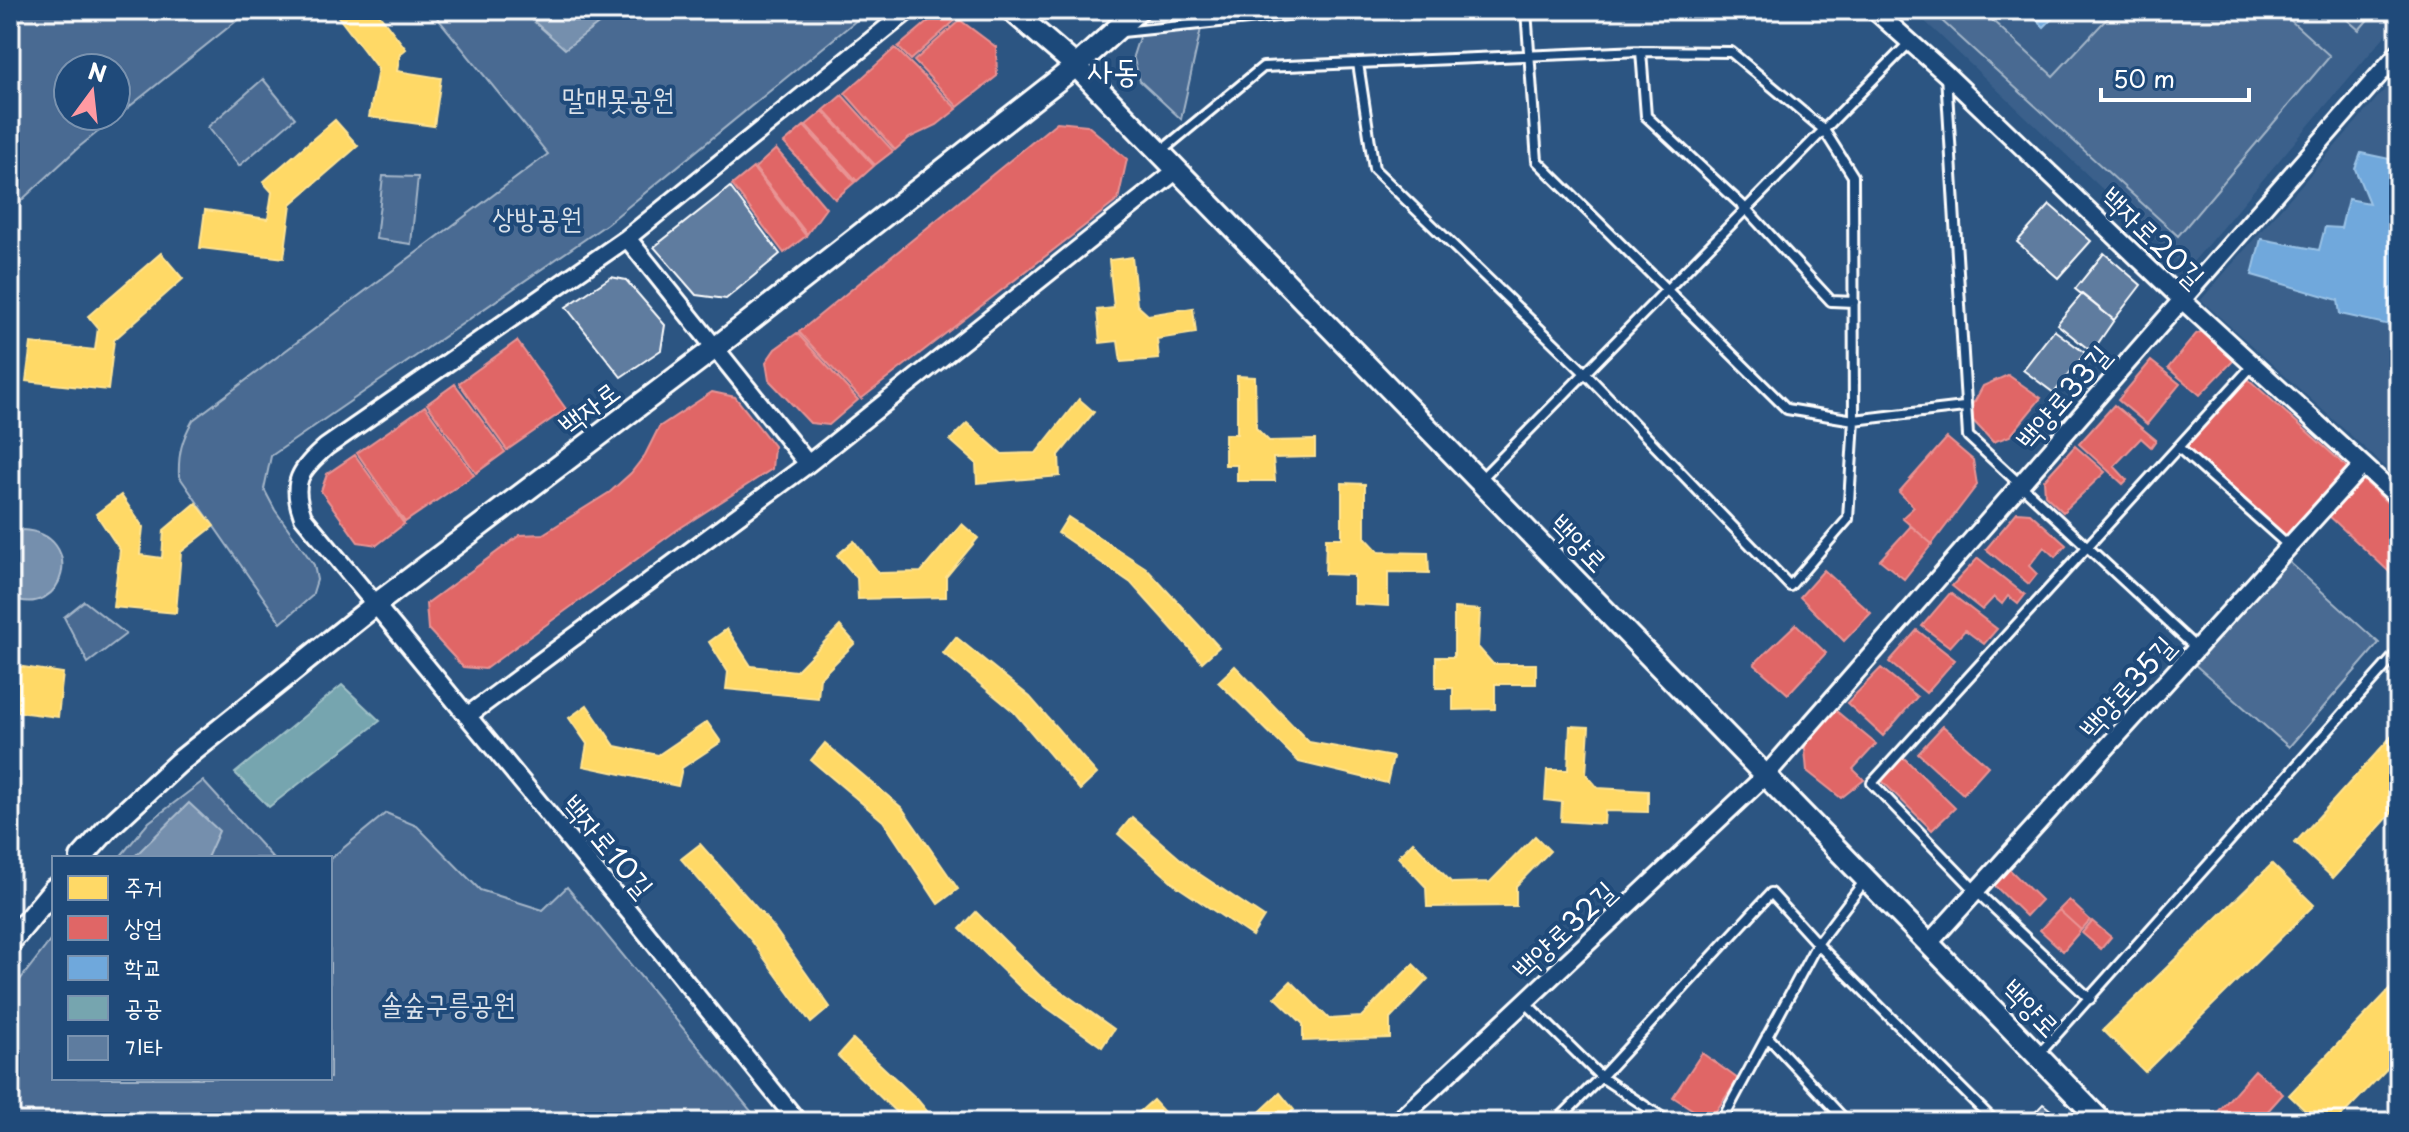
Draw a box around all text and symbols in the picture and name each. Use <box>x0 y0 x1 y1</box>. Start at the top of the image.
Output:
district label: 사동 <box>1087 45 1139 93</box>
north arrow <box>52 52 132 132</box>
scale bar <box>2101 52 2249 102</box>
text: N <box>85 53 110 89</box>
text: 50 m <box>2113 60 2175 96</box>
park label: 말매못공원 <box>562 76 674 119</box>
street label: 백자로20길 <box>2092 175 2216 297</box>
park label: 상방공원 <box>492 195 582 238</box>
street label: 백양로33길 <box>2004 334 2120 458</box>
street label: 백자로 <box>548 369 628 444</box>
street label: 백양로 <box>1541 503 1619 581</box>
street label: 백양로35길 <box>2068 625 2184 747</box>
street label: 백자로10길 <box>553 784 665 906</box>
legend <box>52 856 332 1080</box>
text: 주거 <box>124 868 163 904</box>
street label: 백양로32길 <box>1502 870 1624 988</box>
text: 상업 <box>124 908 163 944</box>
text: 학교 <box>124 948 163 984</box>
street label: 백양로 <box>1993 968 2071 1046</box>
park label: 솔숲구릉공원 <box>380 981 516 1024</box>
text: 공공 <box>124 988 163 1024</box>
text: 기타 <box>124 1028 163 1064</box>

